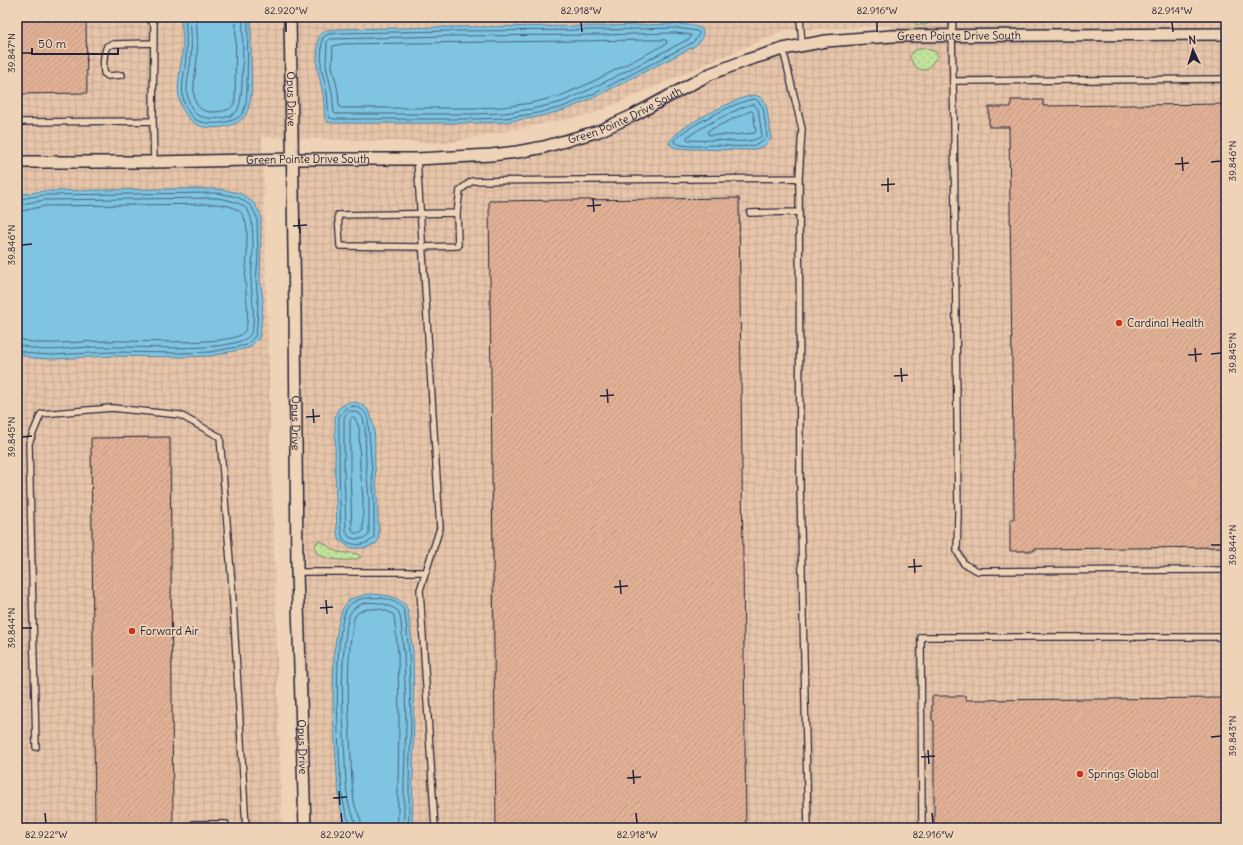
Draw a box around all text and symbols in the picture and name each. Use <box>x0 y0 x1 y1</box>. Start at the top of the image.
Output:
text: 82.920°W <box>264 4 308 17</box>
text: 82.918°W <box>560 4 602 17</box>
text: 82.916°W <box>856 4 898 17</box>
text: 82.914°W <box>1151 4 1193 17</box>
street label: Green Pointe Drive South <box>897 28 1021 43</box>
scale bar <box>32 30 118 56</box>
north arrow <box>1173 30 1213 70</box>
text: 39.847°N <box>5 33 18 73</box>
text: N <box>1188 33 1197 47</box>
text: 50 m <box>38 36 67 51</box>
street label: Opus Drive <box>284 71 299 127</box>
street label: Green Pointe Drive South <box>566 83 684 147</box>
text: 39.846°N <box>1226 141 1239 181</box>
street label: Green Pointe Drive South <box>246 152 370 167</box>
text: 39.846°N <box>5 225 18 265</box>
place label: Cardinal Health <box>1127 316 1204 330</box>
marker: Cardinal Health <box>1114 318 1124 328</box>
text: 39.845°N <box>1226 333 1239 373</box>
street label: Opus Drive <box>289 395 303 451</box>
text: 39.845°N <box>5 417 18 457</box>
text: 39.844°N <box>1226 525 1239 565</box>
text: 39.844°N <box>5 608 18 648</box>
place label: Forward Air <box>140 624 199 638</box>
marker: Forward Air <box>127 626 137 636</box>
text: 39.843°N <box>1226 716 1239 756</box>
street label: Opus Drive <box>295 719 310 775</box>
place label: Springs Global <box>1088 767 1159 781</box>
marker: Springs Global <box>1075 769 1085 779</box>
text: 82.922°W <box>25 828 67 841</box>
text: 82.920°W <box>320 828 364 841</box>
text: 82.918°W <box>616 828 658 841</box>
text: 82.916°W <box>912 828 954 841</box>

